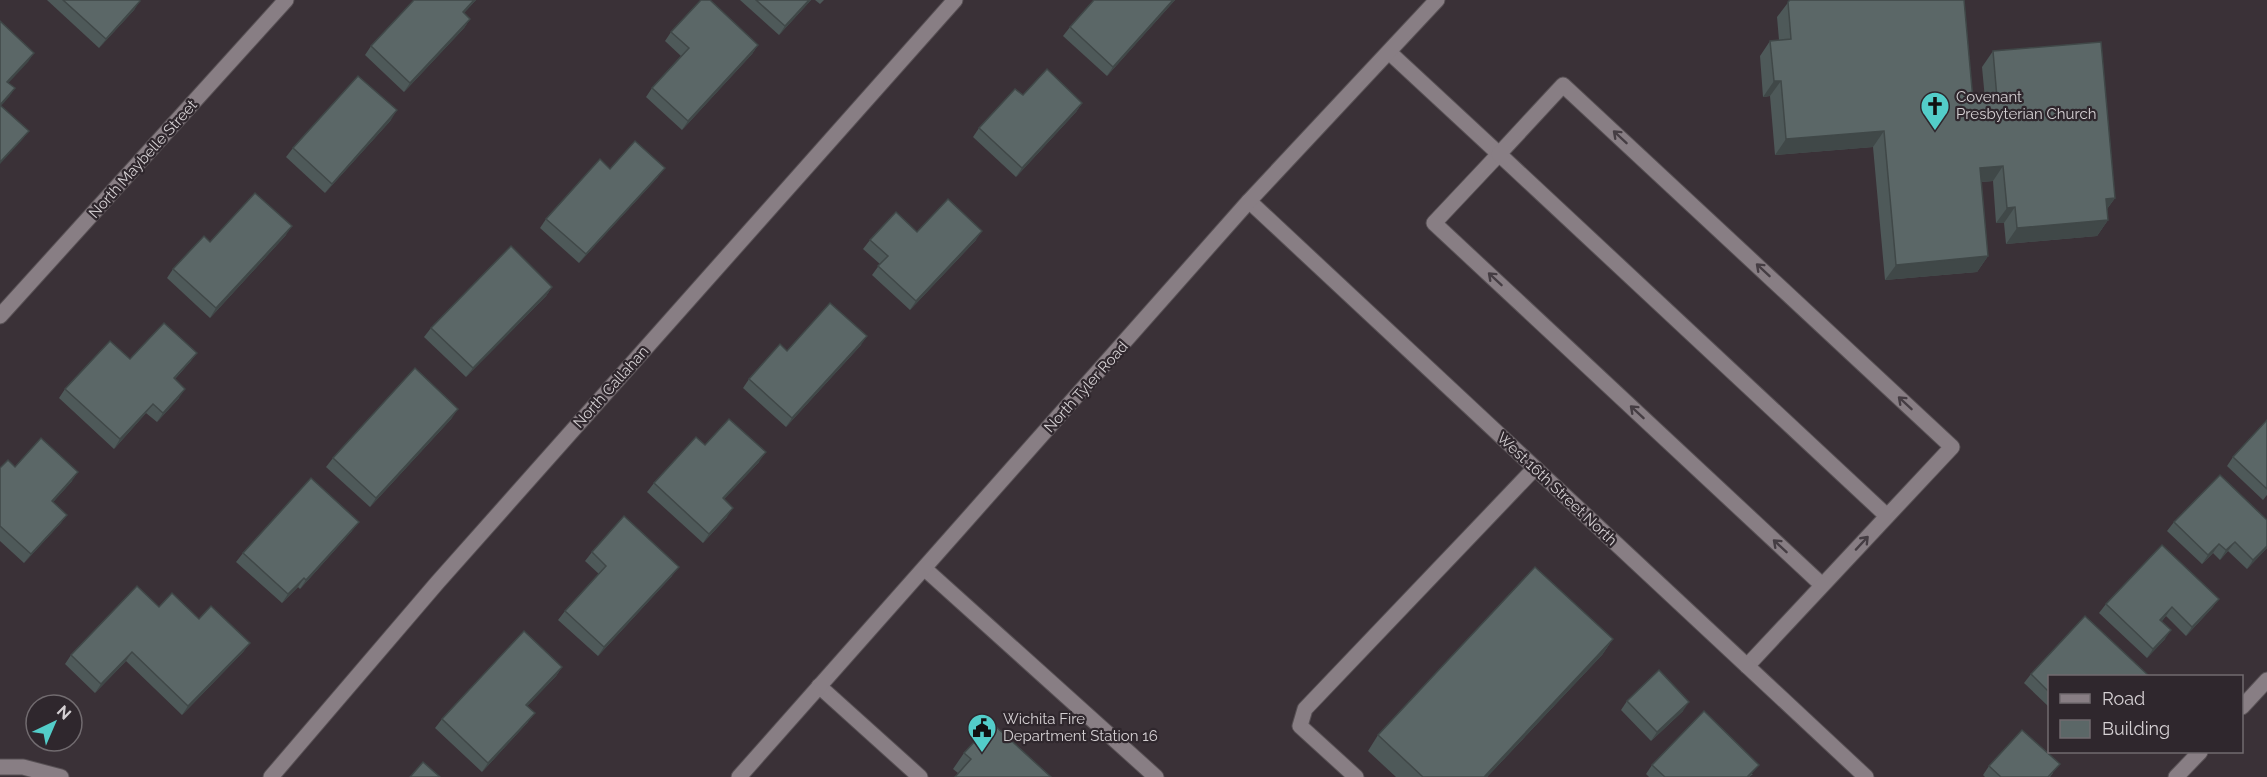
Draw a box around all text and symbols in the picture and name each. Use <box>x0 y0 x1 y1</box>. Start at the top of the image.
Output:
place label: Covenant Presbyterian Church <box>1956 88 2096 123</box>
church icon: Covenant Presbyterian Church <box>1919 90 1951 132</box>
street label: North Maybelle Street <box>85 96 201 222</box>
one-way arrow <box>1612 130 1627 145</box>
one-way arrow <box>1755 263 1770 277</box>
one-way arrow <box>1487 272 1502 287</box>
street label: North Tyler Road <box>1040 338 1132 436</box>
street label: North Callahan <box>570 342 652 432</box>
one-way arrow <box>1898 396 1913 410</box>
one-way arrow <box>1630 406 1645 420</box>
street label: West 16th Street North <box>1493 429 1621 549</box>
one-way arrow <box>1855 535 1869 550</box>
one-way arrow <box>1772 538 1787 553</box>
legend <box>2048 675 2243 753</box>
text: Road <box>2102 688 2145 709</box>
north arrow <box>24 693 84 753</box>
text: N <box>53 701 75 724</box>
place label: Wichita Fire Department Station 16 <box>1003 710 1158 745</box>
public building icon: Wichita Fire Department Station 16 <box>966 712 998 754</box>
text: Building <box>2102 718 2170 739</box>

